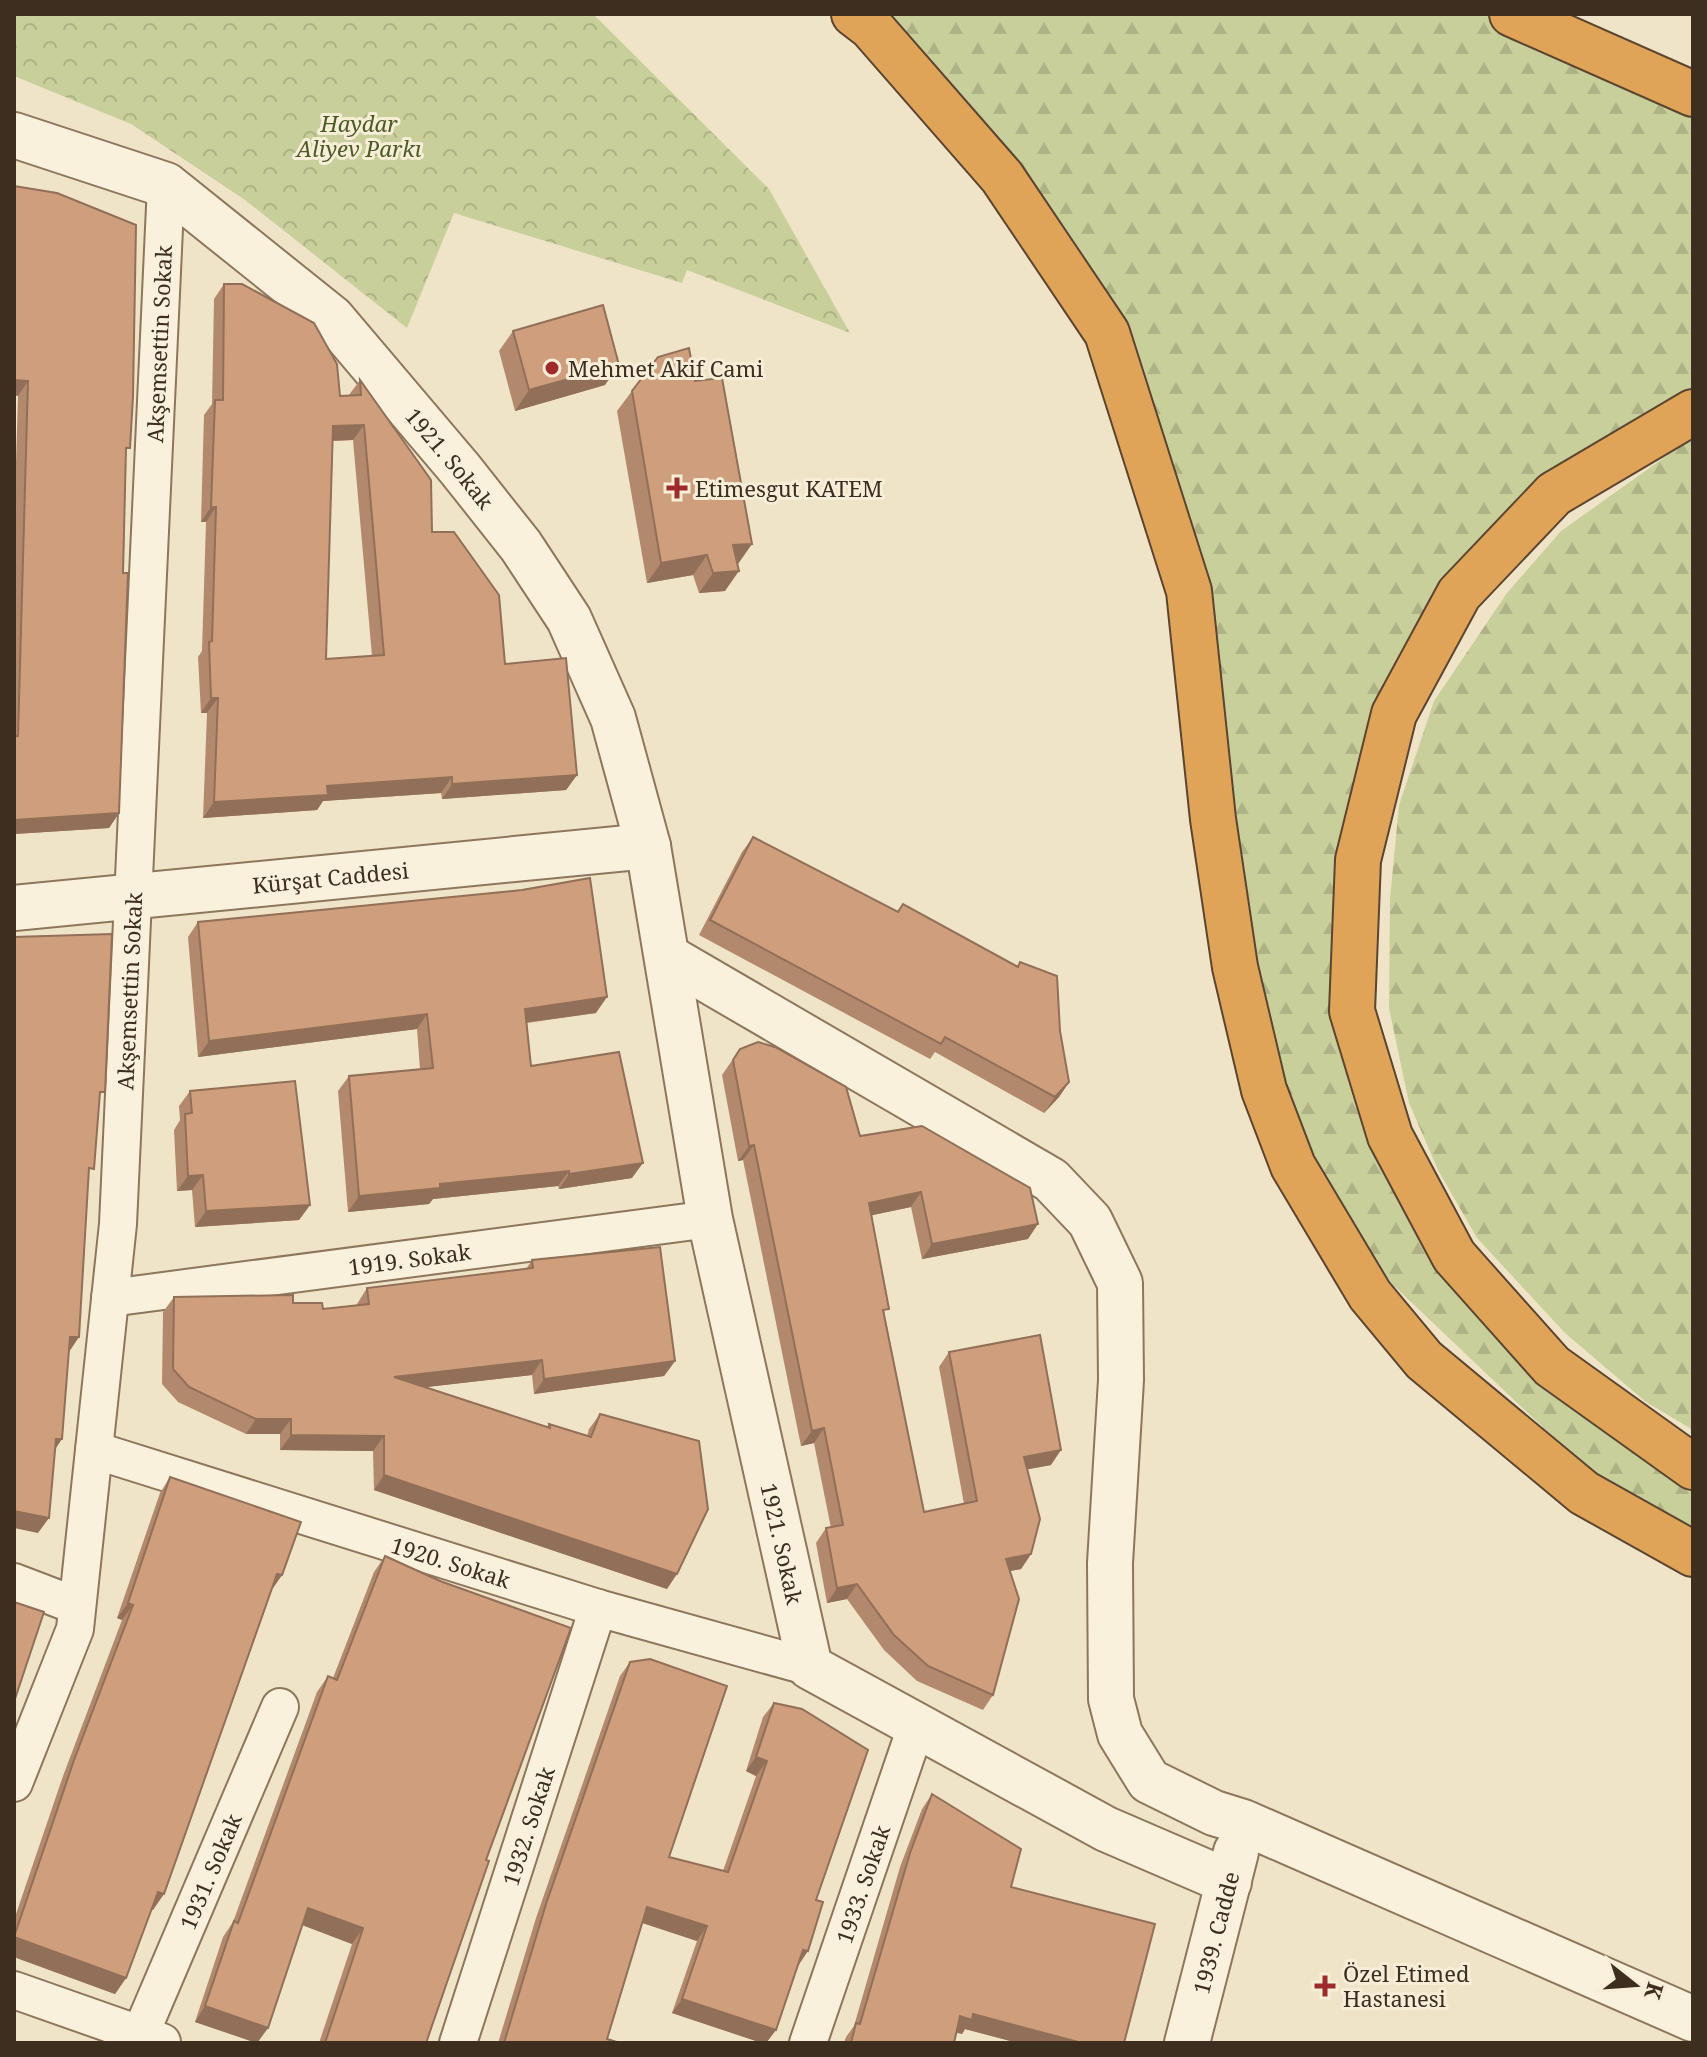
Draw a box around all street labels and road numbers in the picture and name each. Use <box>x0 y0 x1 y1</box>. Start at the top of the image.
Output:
street label: Akşemsettin Sokak <box>139 244 178 443</box>
street label: 1921. Sokak <box>399 401 501 515</box>
street label: Kürşat Caddesi <box>251 854 410 900</box>
street label: Akşemsettin Sokak <box>109 891 148 1091</box>
street label: 1919. Sokak <box>346 1236 473 1281</box>
street label: 1921. Sokak <box>754 1480 811 1607</box>
street label: 1920. Sokak <box>388 1529 514 1595</box>
street label: 1932. Sokak <box>495 1763 561 1889</box>
street label: 1931. Sokak <box>172 1809 248 1934</box>
street label: 1933. Sokak <box>828 1821 896 1947</box>
street label: 1939. Cadde <box>1185 1868 1245 1997</box>

